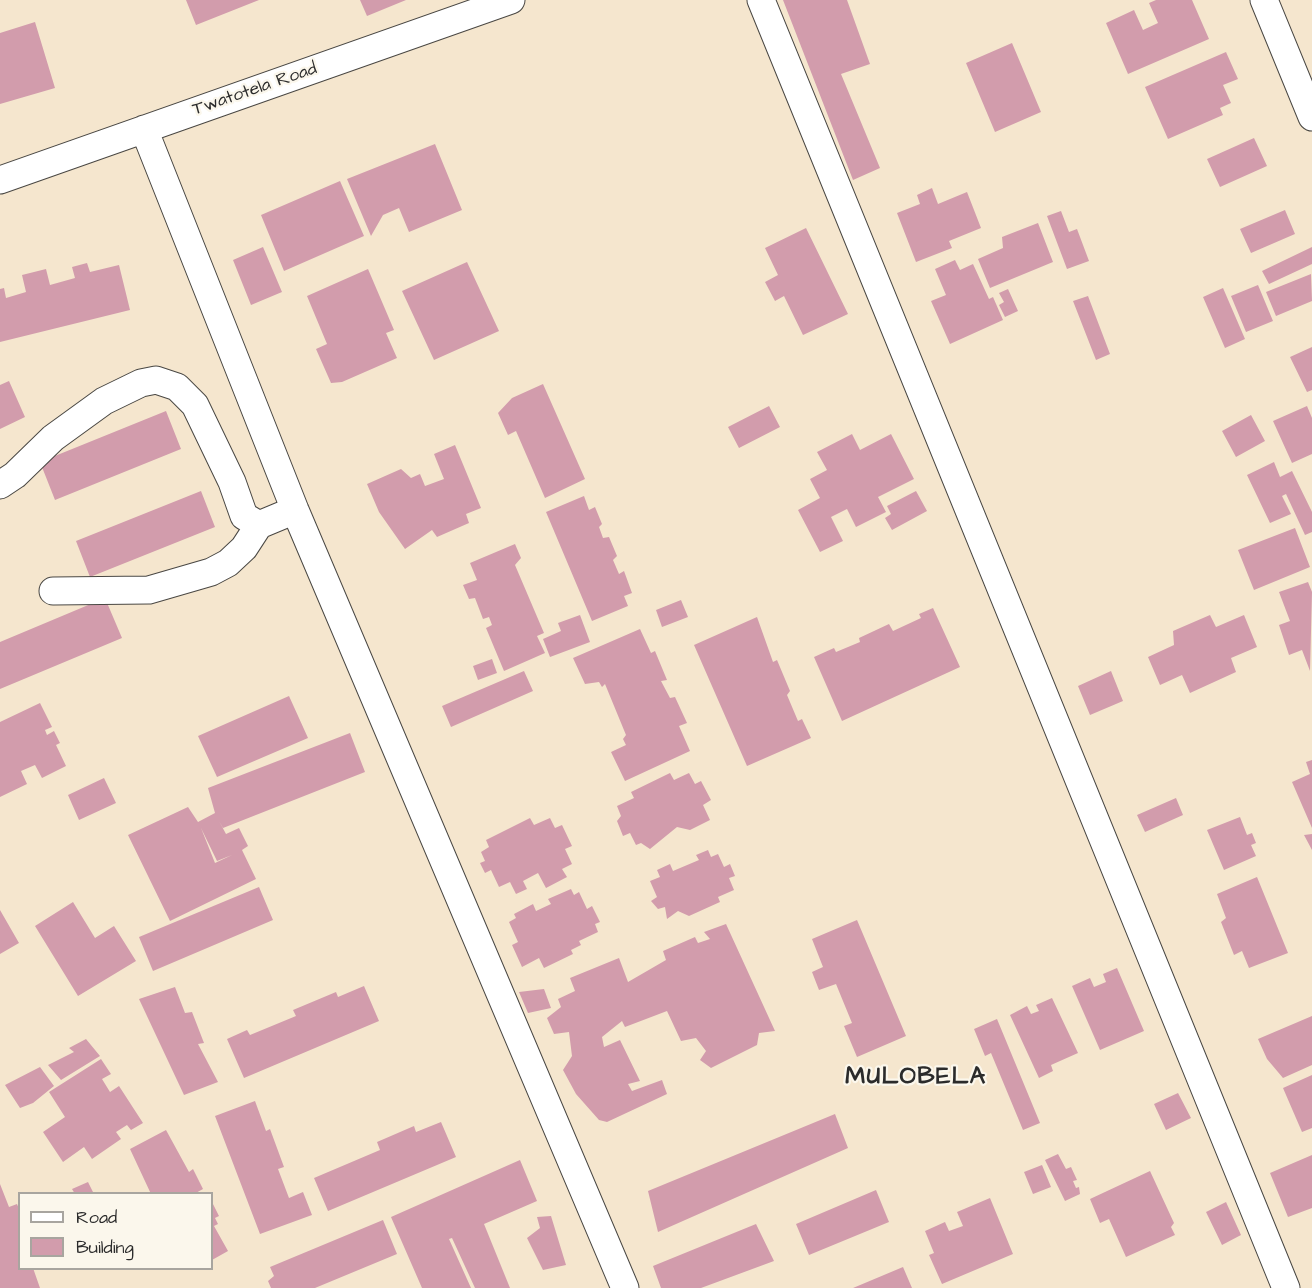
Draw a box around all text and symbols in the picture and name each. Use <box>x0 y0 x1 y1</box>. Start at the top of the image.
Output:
street label: Twatotela Road <box>190 59 320 121</box>
district label: MULOBELA <box>845 1064 987 1092</box>
legend <box>18 1192 213 1270</box>
text: Road <box>76 1205 117 1230</box>
text: Building <box>76 1235 134 1260</box>

